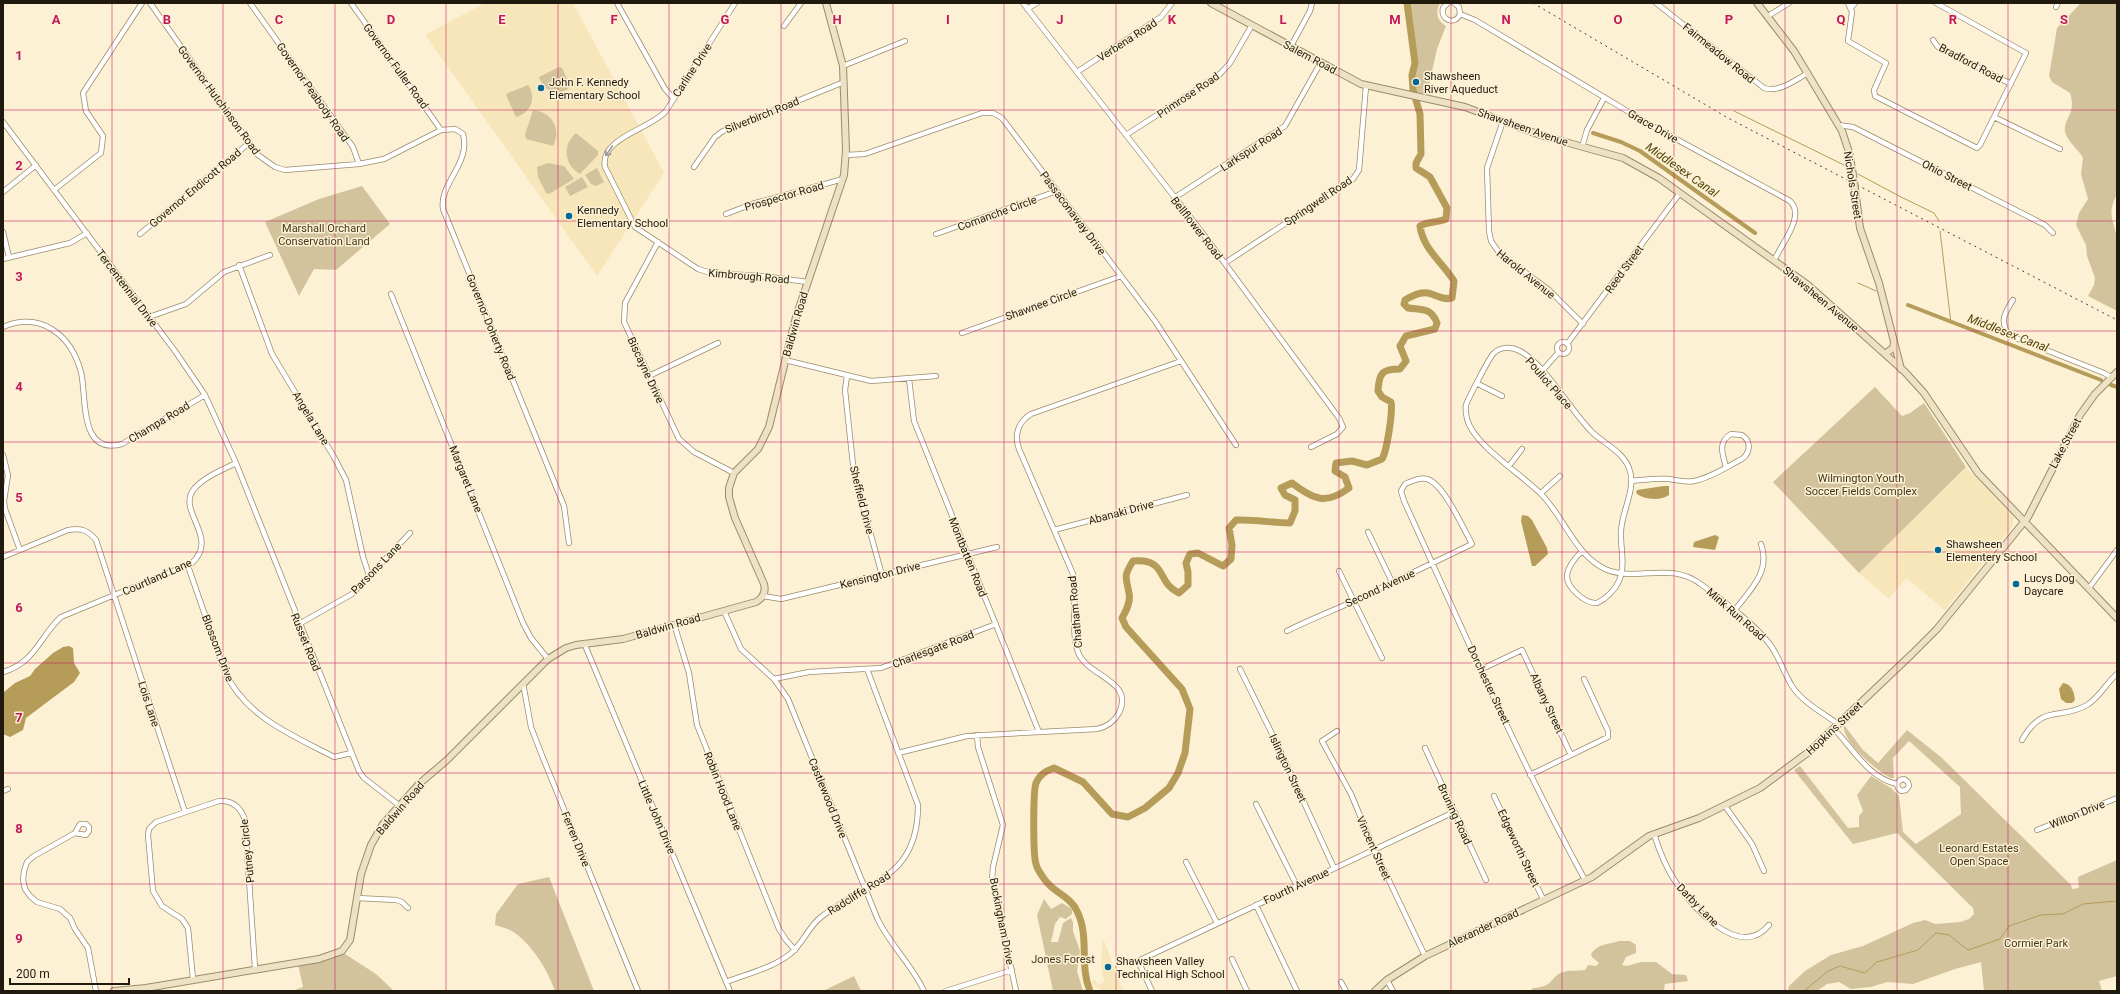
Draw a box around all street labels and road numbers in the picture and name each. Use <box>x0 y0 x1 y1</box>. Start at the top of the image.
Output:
street label: Verbena Road <box>1095 16 1159 64</box>
street label: Fairmeadow Road <box>1680 20 1757 86</box>
street label: Governor Fuller Road <box>360 21 431 111</box>
street label: Salem Road <box>1281 38 1339 77</box>
street label: Governor Peabody Road <box>273 40 352 144</box>
street label: Carline Drive <box>670 41 715 100</box>
street label: Bradford Road <box>1937 41 2005 86</box>
street label: Governor Hutchinson Road <box>175 43 262 157</box>
street label: Primrose Road <box>1155 70 1222 121</box>
street label: Silverbirch Road <box>723 95 801 136</box>
street label: Shawsheen Avenue <box>1476 106 1570 149</box>
street label: Grace Drive <box>1625 107 1680 146</box>
street label: Larkspur Road <box>1218 125 1285 174</box>
street label: Governor Endicott Road <box>147 146 244 231</box>
street label: Nichols Street <box>1841 150 1864 220</box>
street label: Ohio Street <box>1920 157 1974 194</box>
street label: Passaconaway Drive <box>1037 169 1108 258</box>
street label: Springwell Road <box>1282 174 1355 229</box>
street label: Prospector Road <box>743 179 825 214</box>
street label: Comanche Circle <box>956 193 1039 234</box>
street label: Bellflower Road <box>1168 194 1225 262</box>
street label: Reed Street <box>1603 242 1646 296</box>
street label: Tercentennial Drive <box>93 247 160 330</box>
street label: Harold Avenue <box>1494 247 1558 302</box>
street label: Shawsheen Avenue <box>1780 264 1861 335</box>
street label: Kimbrough Road <box>708 266 790 287</box>
street label: Governor Doherty Road <box>463 272 518 382</box>
street label: Shawnee Circle <box>1004 285 1079 323</box>
street label: Baldwin Road <box>780 290 811 358</box>
street label: Biscayne Drive <box>625 335 667 405</box>
street label: Pouliot Place <box>1523 355 1575 412</box>
street label: Angela Lane <box>289 389 332 448</box>
street label: Champa Road <box>126 399 192 446</box>
street label: Lake Street <box>2047 416 2084 471</box>
street label: Margaret Lane <box>446 444 485 515</box>
street label: Sheffield Drive <box>847 465 876 536</box>
street label: Abanaki Drive <box>1087 497 1155 527</box>
street label: Montbatten Road <box>946 515 989 599</box>
street label: Parsons Lane <box>348 540 404 597</box>
street label: Courtland Lane <box>120 556 194 599</box>
street label: Kensington Drive <box>838 559 922 592</box>
street label: Second Avenue <box>1343 567 1417 610</box>
street label: Chatham Road <box>1066 575 1085 649</box>
street label: Mink Run Road <box>1704 585 1768 643</box>
street label: Russet Road <box>288 611 323 673</box>
street label: Baldwin Road <box>634 611 702 642</box>
street label: Blossom Drive <box>199 613 236 684</box>
street label: Charlesgate Road <box>890 628 976 671</box>
street label: Dorchester Street <box>1465 644 1513 727</box>
street label: Albany Street <box>1527 671 1566 736</box>
street label: Lois Lane <box>135 680 162 729</box>
street label: Hopkins Street <box>1804 699 1865 758</box>
street label: Islington Street <box>1266 732 1309 805</box>
street label: Robin Hood Lane <box>701 750 744 833</box>
street label: Castlewood Drive <box>806 756 850 840</box>
street label: Little John Drive <box>635 778 678 856</box>
street label: Baldwin Road <box>374 779 427 838</box>
street label: Bruning Road <box>1435 782 1474 847</box>
street label: Wilton Drive <box>2048 797 2107 831</box>
street label: Edgeworth Street <box>1495 807 1542 890</box>
street label: Ferren Drive <box>559 810 593 869</box>
street label: Vincent Street <box>1354 814 1394 883</box>
street label: Putney Circle <box>238 818 257 884</box>
street label: Fourth Avenue <box>1261 866 1331 907</box>
street label: Radcliffe Road <box>826 869 893 918</box>
street label: Buckingham Drive <box>987 877 1016 966</box>
street label: Darby Lane <box>1674 881 1721 930</box>
street label: Alexander Road <box>1446 906 1521 951</box>

